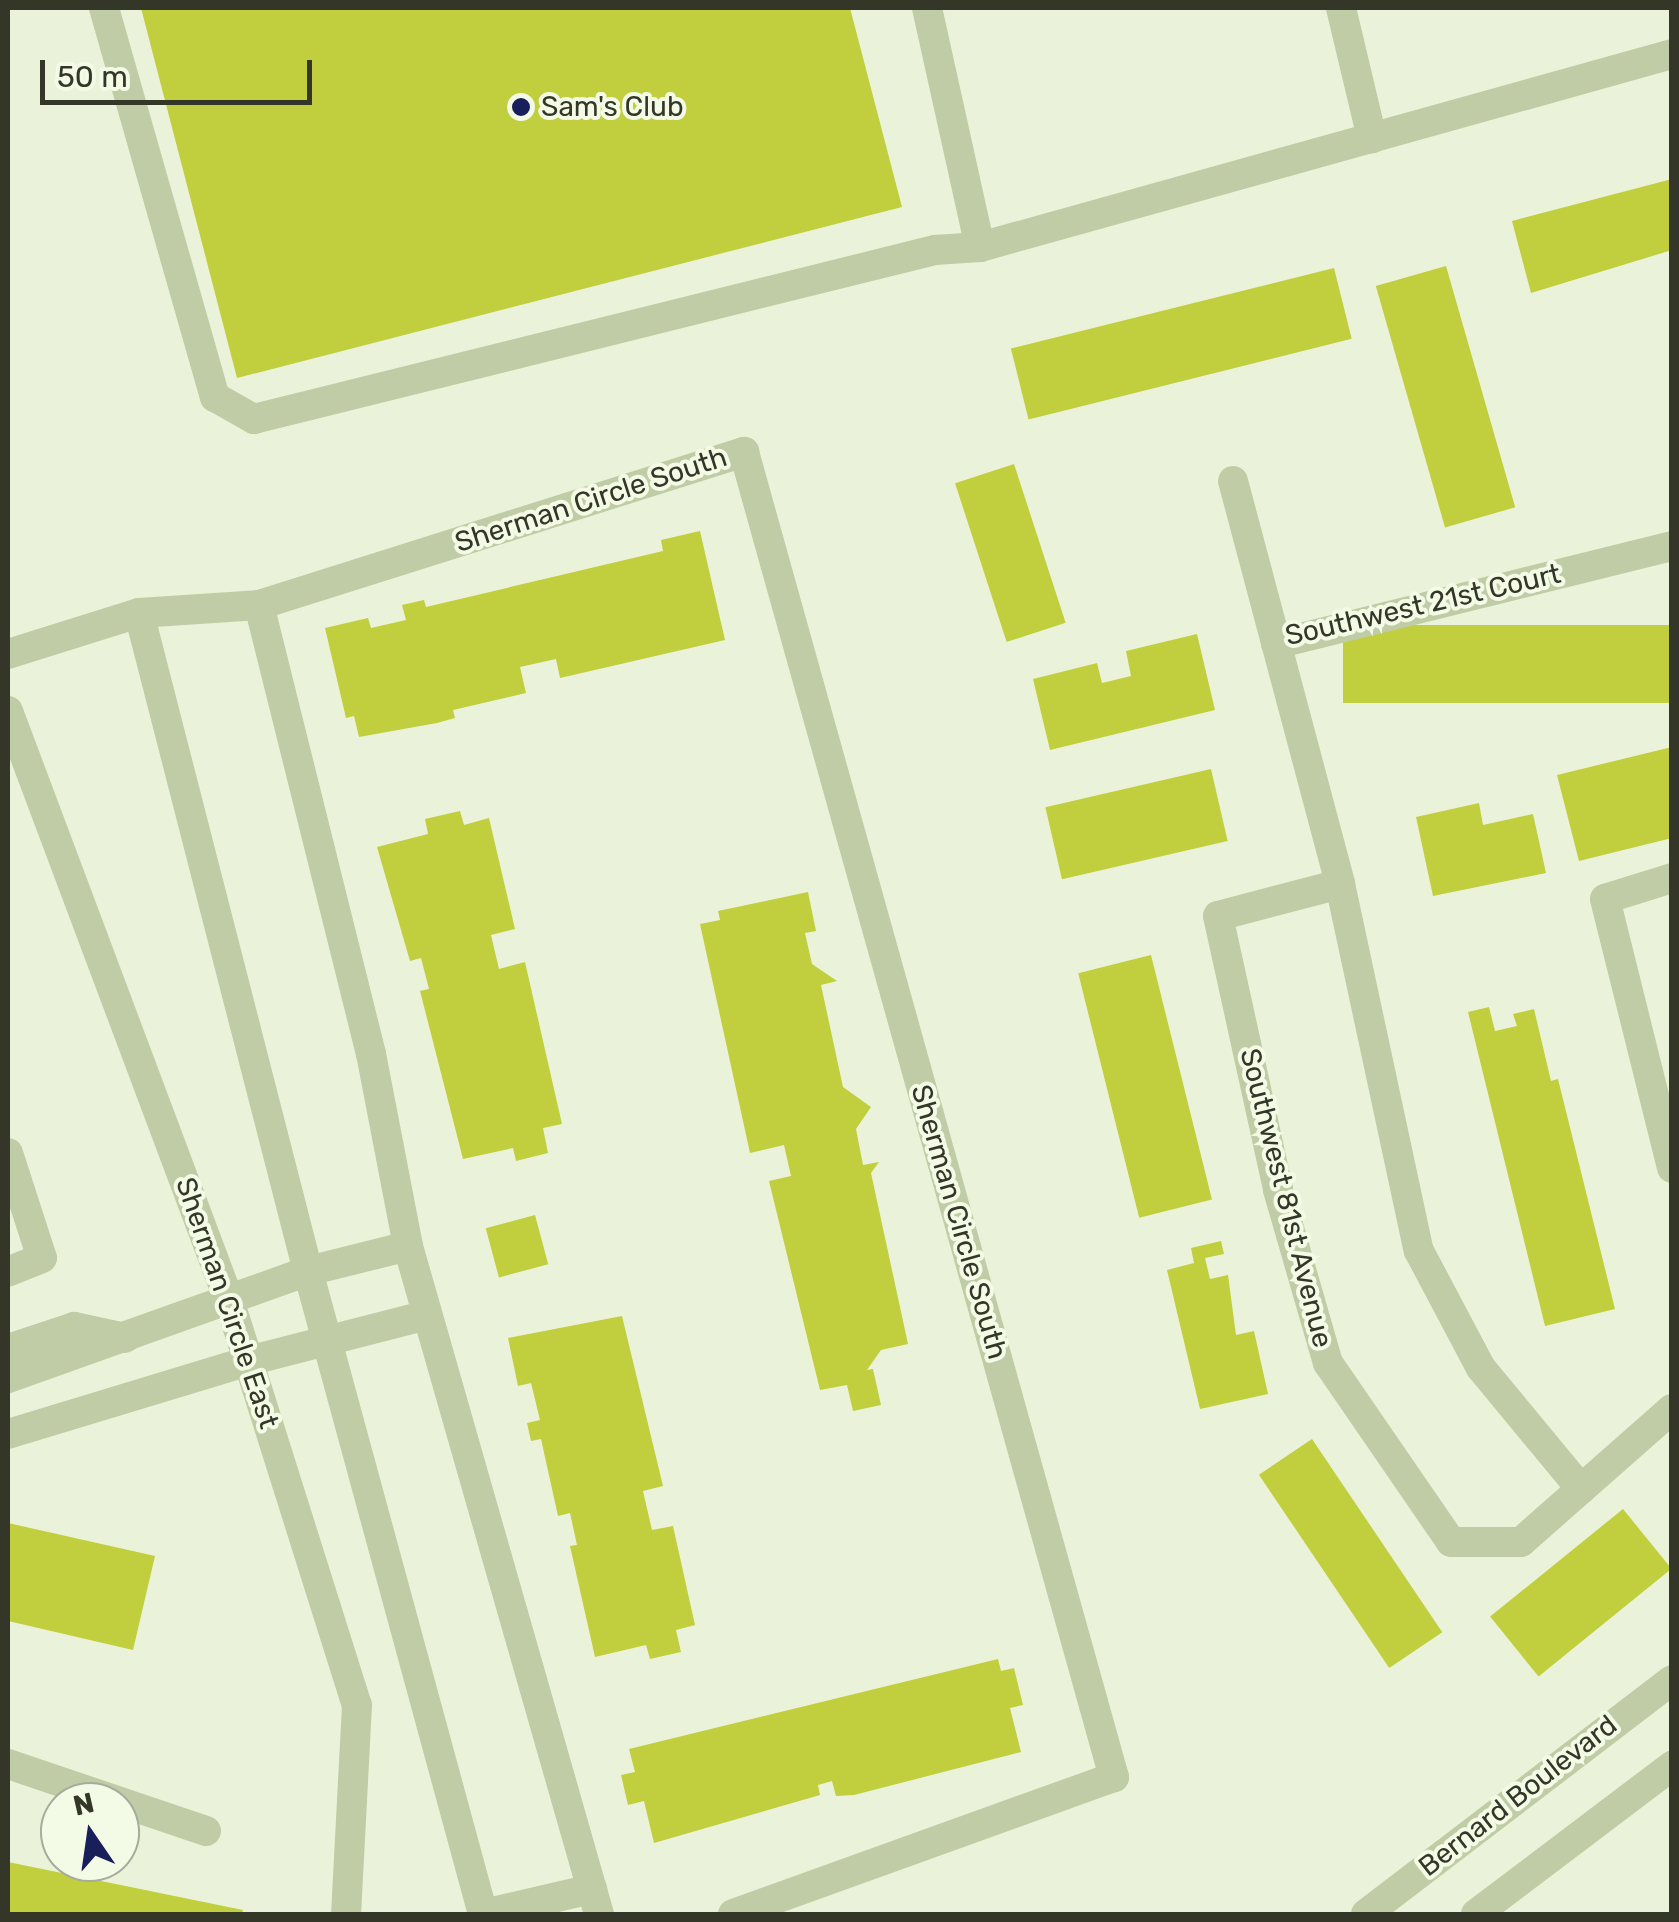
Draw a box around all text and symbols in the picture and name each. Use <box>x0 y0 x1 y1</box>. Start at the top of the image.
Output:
scale bar <box>45 40 318 102</box>
text: 50 m <box>57 59 128 95</box>
place label: Sam's Club <box>541 90 684 124</box>
marker: Sam's Club <box>510 96 532 118</box>
street label: Sherman Circle South <box>451 440 731 560</box>
street label: Southwest 21st Court <box>1282 557 1564 653</box>
street label: Southwest 81st Avenue <box>1232 1045 1340 1351</box>
street label: Sherman Circle South <box>904 1081 1014 1363</box>
street label: Sherman Circle East <box>168 1173 286 1433</box>
street label: Bernard Boulevard <box>1412 1708 1624 1884</box>
north arrow <box>40 1782 140 1882</box>
text: N <box>70 1786 97 1823</box>

